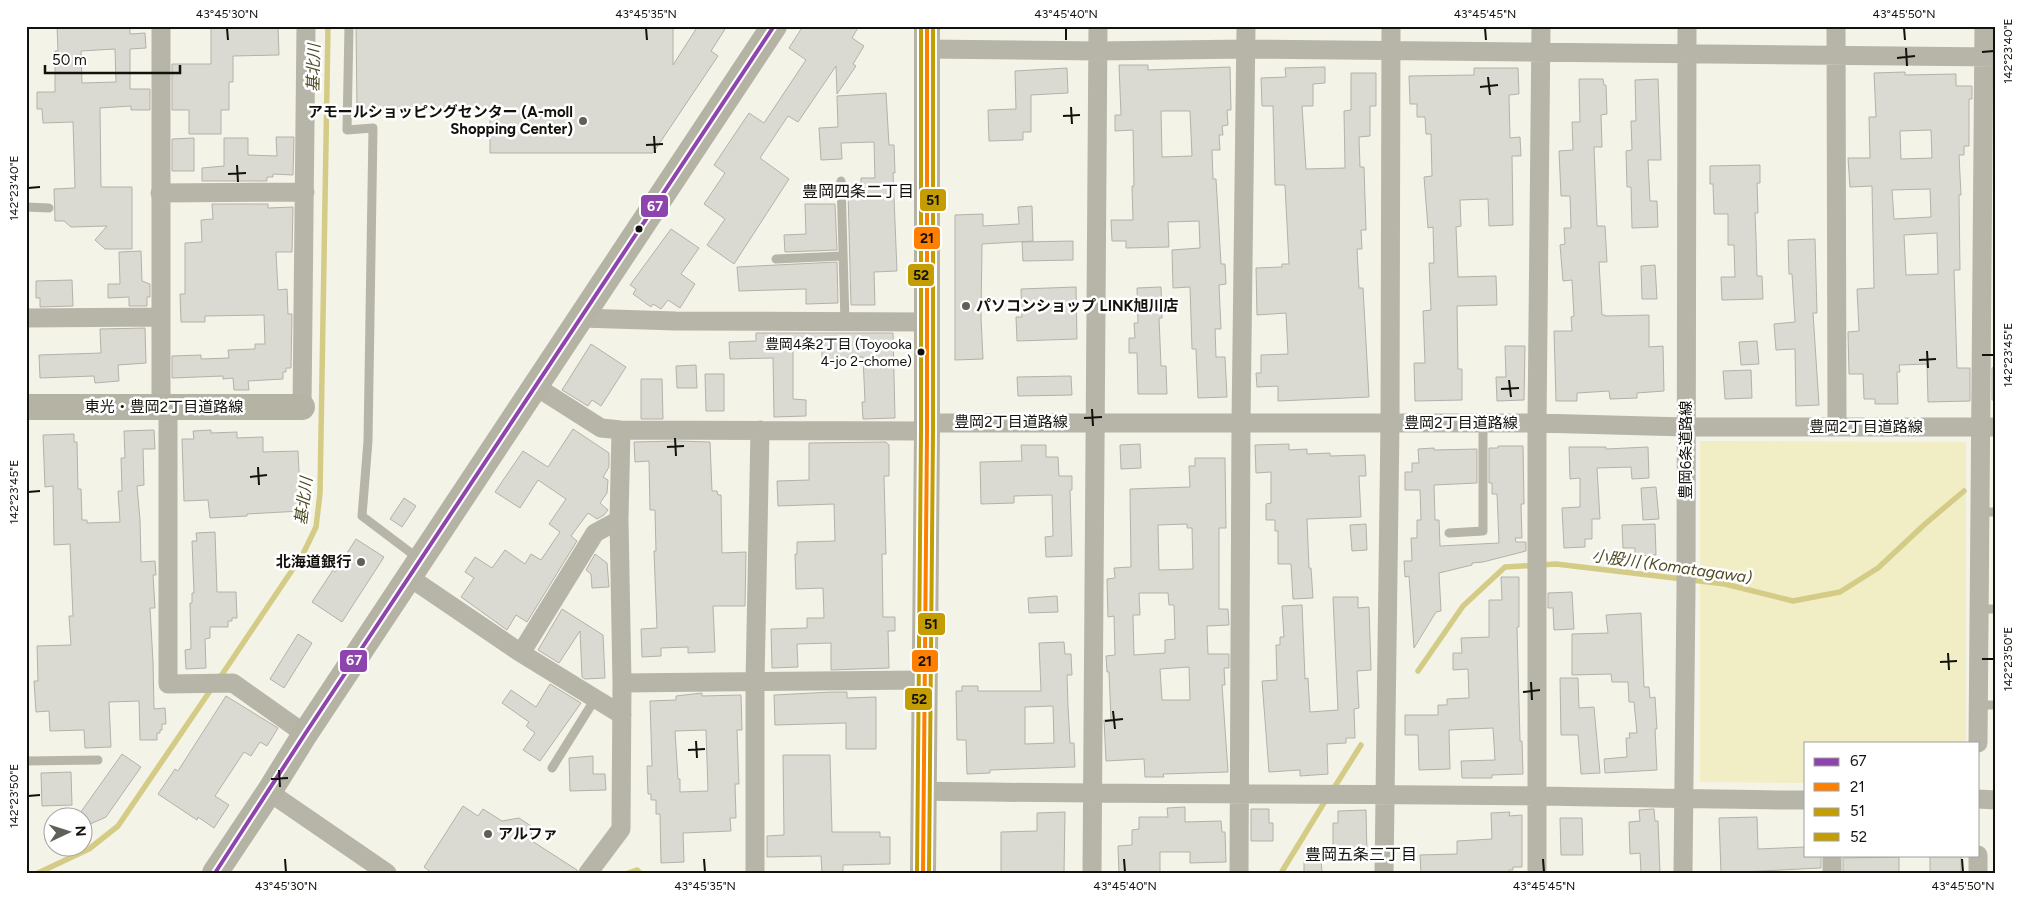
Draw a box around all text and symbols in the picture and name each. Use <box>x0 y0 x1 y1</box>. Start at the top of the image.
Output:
text: 43°45'30"N <box>196 7 258 21</box>
text: 43°45'35"N <box>615 7 677 21</box>
text: 43°45'40"N <box>1034 7 1098 21</box>
text: 43°45'45"N <box>1454 7 1516 21</box>
text: 43°45'50"N <box>1873 7 1935 21</box>
text: 142°23'40"E <box>2001 18 2015 84</box>
scale bar <box>45 42 180 74</box>
water label: 基北川 <box>304 42 323 92</box>
text: 50 m <box>52 51 87 69</box>
place label: アモールショッピングセンター (A-moll Shopping Center) <box>308 103 573 138</box>
marker: アモールショッピングセンター (A-moll Shopping Center) <box>577 115 589 127</box>
text: 142°23'40"E <box>7 155 21 221</box>
district label: 豊岡四条二丁目 <box>802 182 914 201</box>
line badge: 51 <box>919 188 947 212</box>
text: 51 <box>926 192 940 209</box>
line badge: 67 <box>640 194 669 218</box>
text: 67 <box>647 198 663 215</box>
unlabelled marker <box>634 224 644 234</box>
line badge: 21 <box>913 226 941 250</box>
text: 21 <box>920 230 934 247</box>
line badge: 52 <box>907 263 935 287</box>
text: 52 <box>913 267 929 284</box>
place label: パソコンショップ LINK旭川店 <box>976 297 1179 315</box>
marker: パソコンショップ LINK旭川店 <box>960 300 972 312</box>
text: 142°23'45"E <box>2001 323 2015 387</box>
place label: 豊岡4条2丁目 (Toyooka 4-jo 2-chome) <box>765 336 912 370</box>
marker: 豊岡4条2丁目 (Toyooka 4-jo 2-chome) <box>916 347 926 357</box>
street label: 東光・豊岡2丁目道路線 <box>85 398 243 416</box>
street label: 豊岡6条道路線 <box>1677 401 1695 499</box>
street label: 豊岡2丁目道路線 <box>954 413 1068 431</box>
street label: 豊岡2丁目道路線 <box>1404 414 1518 432</box>
street label: 豊岡2丁目道路線 <box>1809 418 1923 436</box>
text: 142°23'45"E <box>7 460 21 524</box>
water label: 基北川 <box>291 474 316 526</box>
water label: 小股川 (Komatagawa) <box>1591 546 1753 587</box>
place label: 北海道銀行 <box>276 553 351 571</box>
marker: 北海道銀行 <box>355 556 367 568</box>
line badge: 51 <box>917 612 946 636</box>
text: 51 <box>924 616 938 633</box>
text: 142°23'50"E <box>2001 627 2015 691</box>
line badge: 67 <box>339 649 368 673</box>
line badge: 21 <box>911 649 939 673</box>
text: 67 <box>346 652 362 669</box>
text: 21 <box>918 653 932 670</box>
line badge: 52 <box>904 687 933 711</box>
text: 52 <box>911 691 927 708</box>
legend <box>1804 742 1980 856</box>
text: 67 <box>1850 752 1867 770</box>
text: 142°23'50"E <box>7 764 21 828</box>
text: 21 <box>1850 778 1865 796</box>
text: 51 <box>1850 802 1865 820</box>
north arrow <box>42 806 92 856</box>
text: N <box>72 825 89 837</box>
place label: アルファ <box>498 825 558 843</box>
marker: アルファ <box>482 828 494 840</box>
text: 52 <box>1850 828 1867 846</box>
district label: 豊岡五条三丁目 <box>1305 845 1417 864</box>
text: 43°45'30"N <box>255 879 317 893</box>
text: 43°45'35"N <box>674 879 736 893</box>
text: 43°45'40"N <box>1093 879 1157 893</box>
text: 43°45'45"N <box>1513 879 1575 893</box>
text: 43°45'50"N <box>1932 879 1994 893</box>

